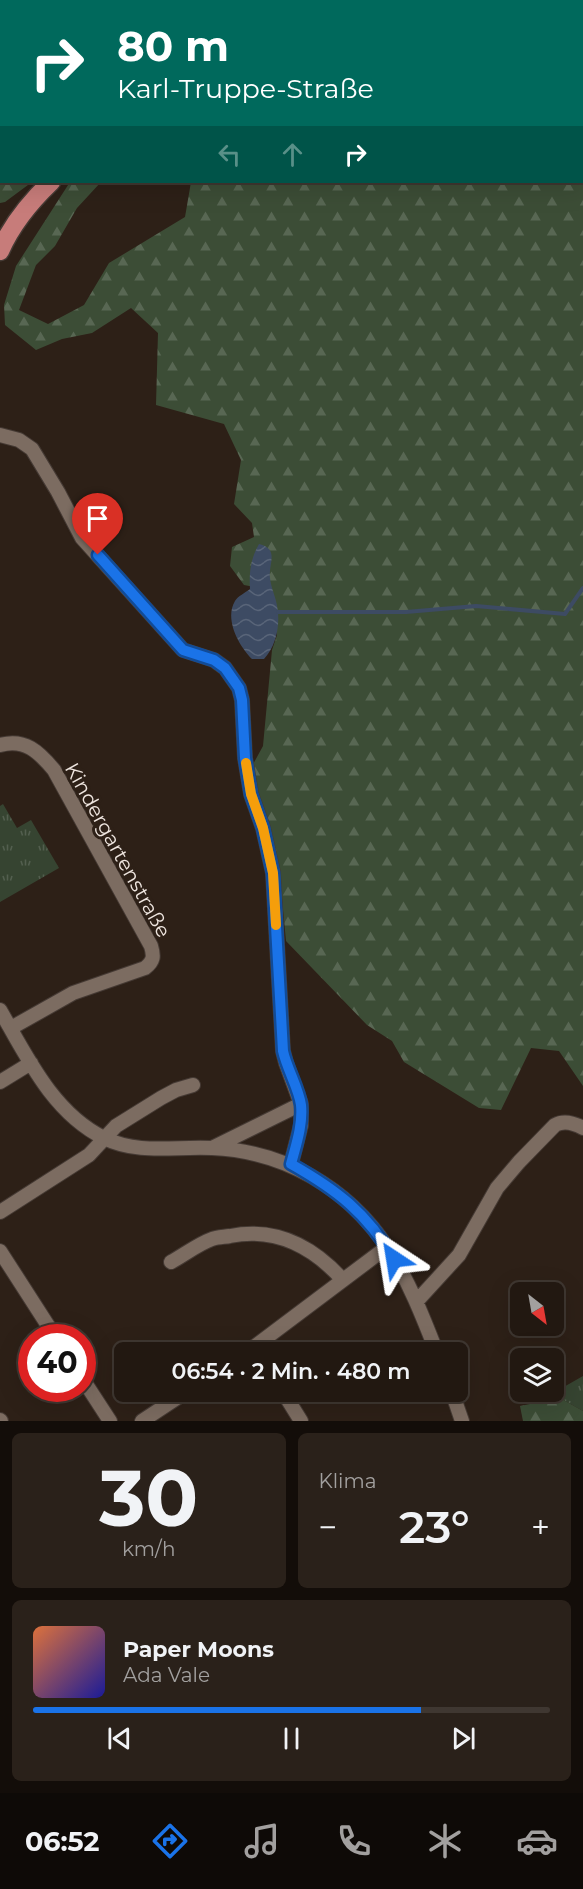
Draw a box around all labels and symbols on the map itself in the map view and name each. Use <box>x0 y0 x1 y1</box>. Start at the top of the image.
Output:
pin <box>72 493 123 555</box>
street label: Kindergartenstraße <box>60 758 176 942</box>
position arrow <box>362 1227 426 1291</box>
north arrow <box>510 1282 564 1336</box>
speed limit sign: 40 <box>18 1324 96 1402</box>

